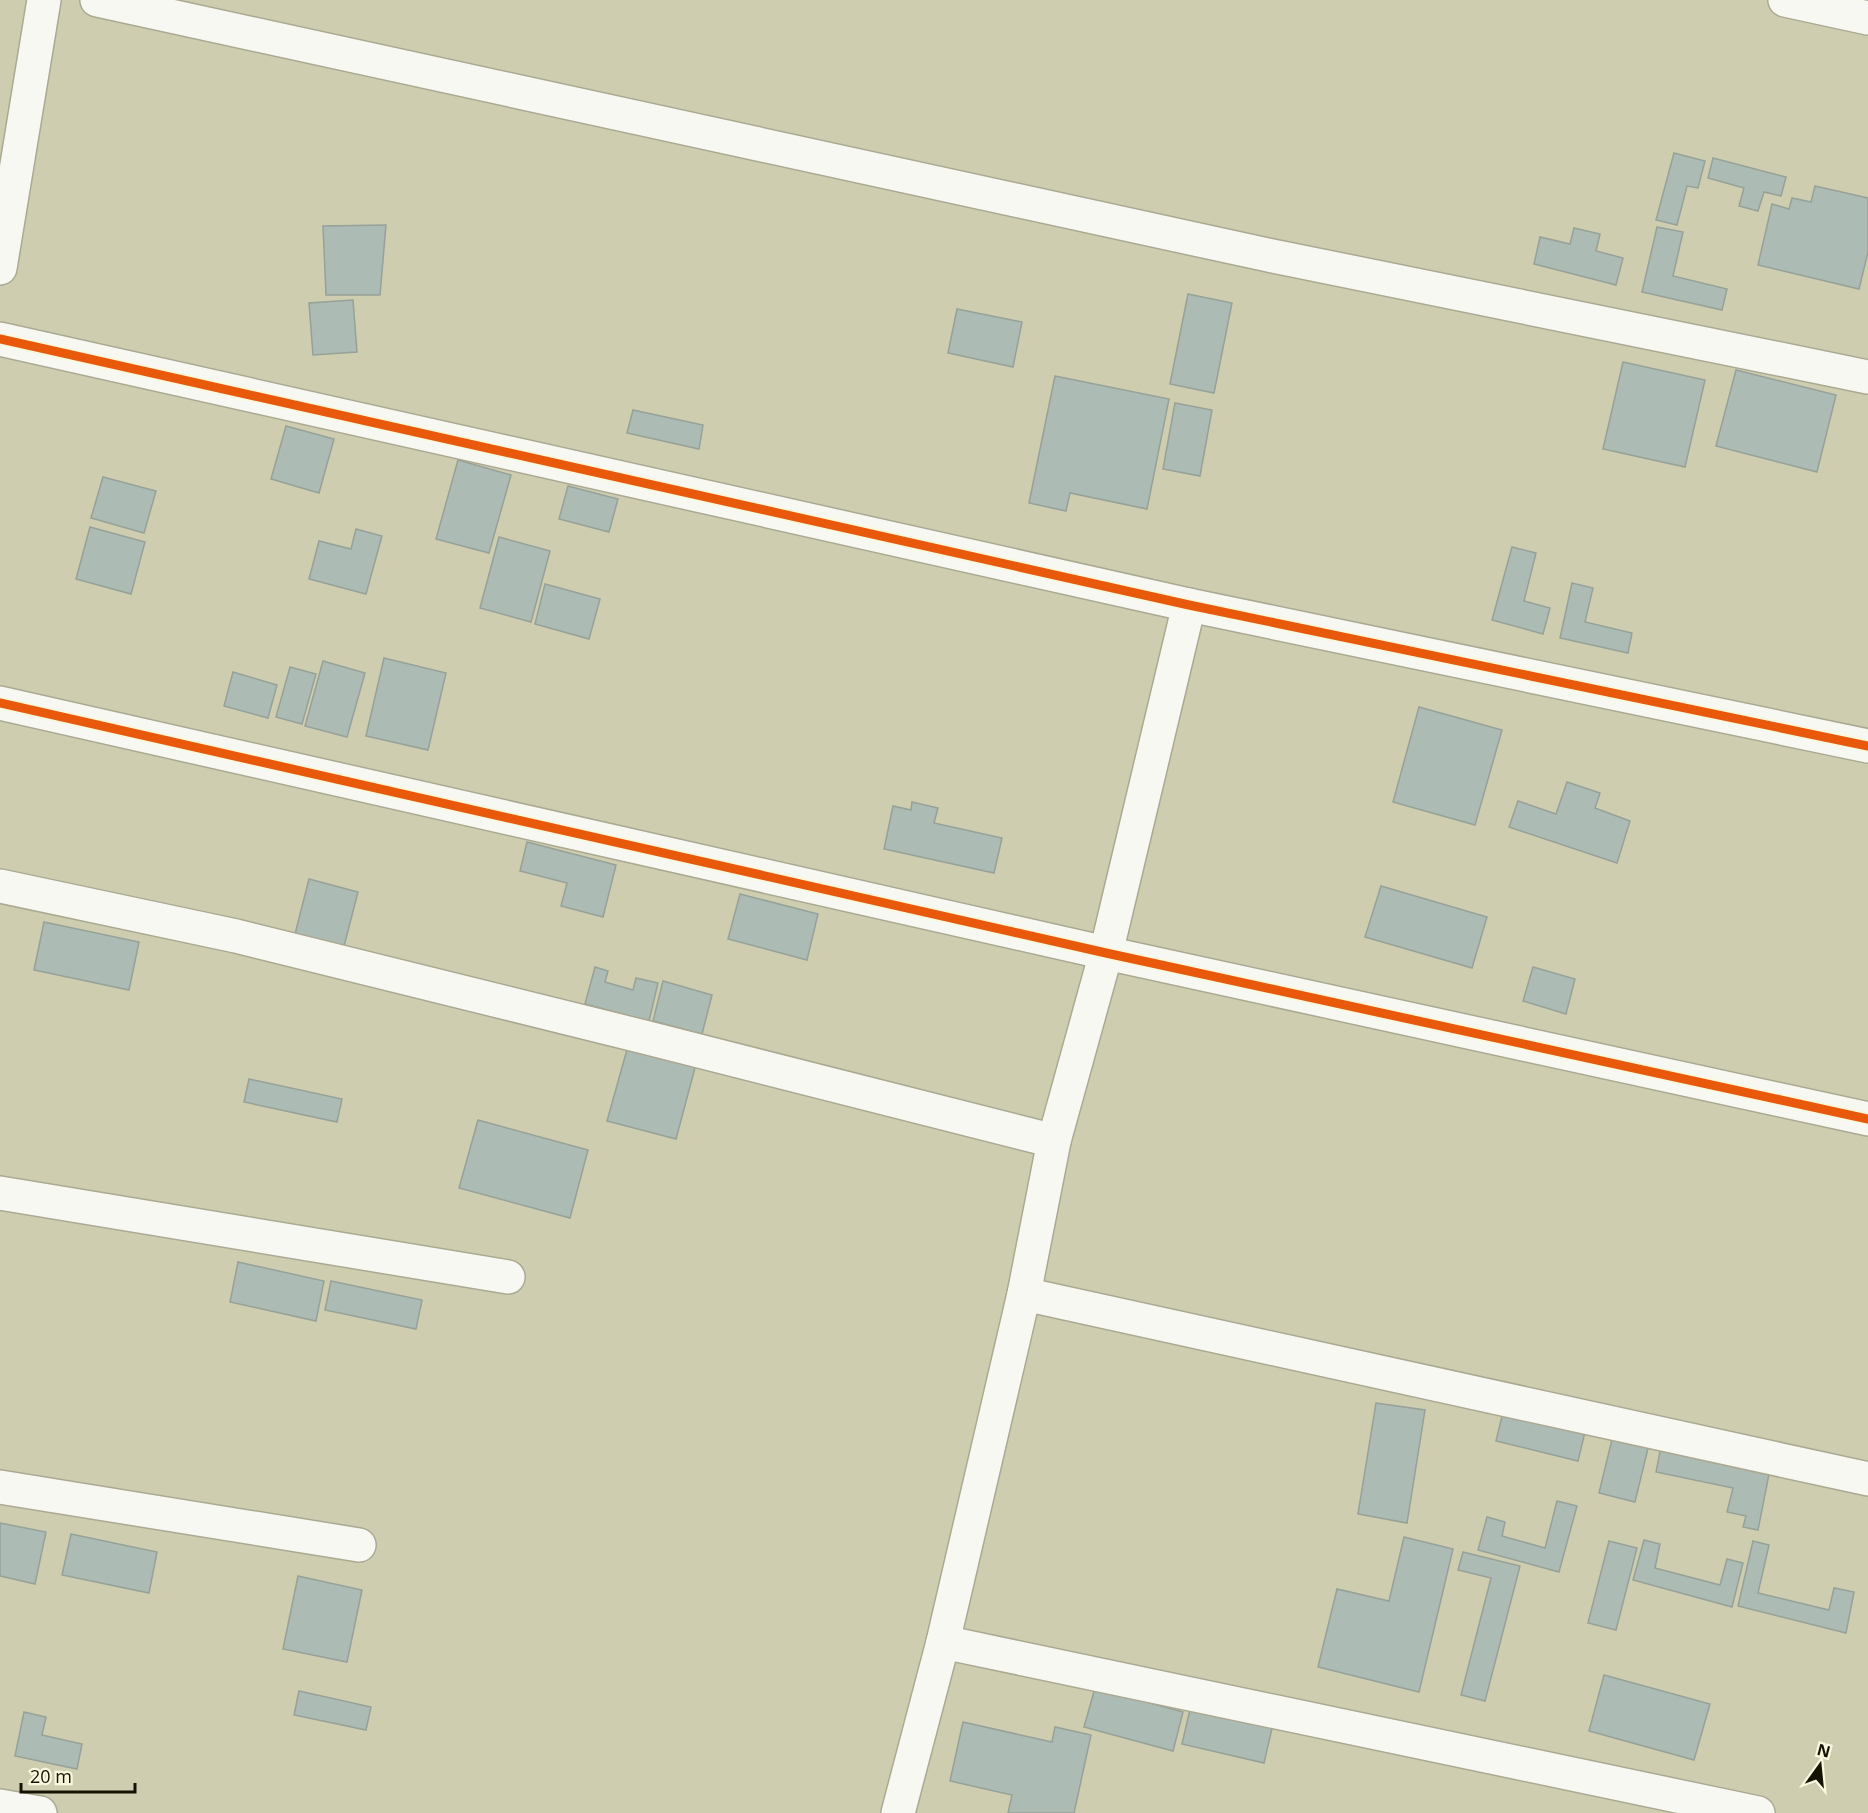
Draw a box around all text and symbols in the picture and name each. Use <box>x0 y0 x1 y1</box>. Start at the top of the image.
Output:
north arrow <box>1790 1735 1850 1795</box>
text: N <box>1815 1738 1833 1763</box>
scale bar <box>21 1756 135 1794</box>
text: 20 m <box>30 1764 72 1788</box>

